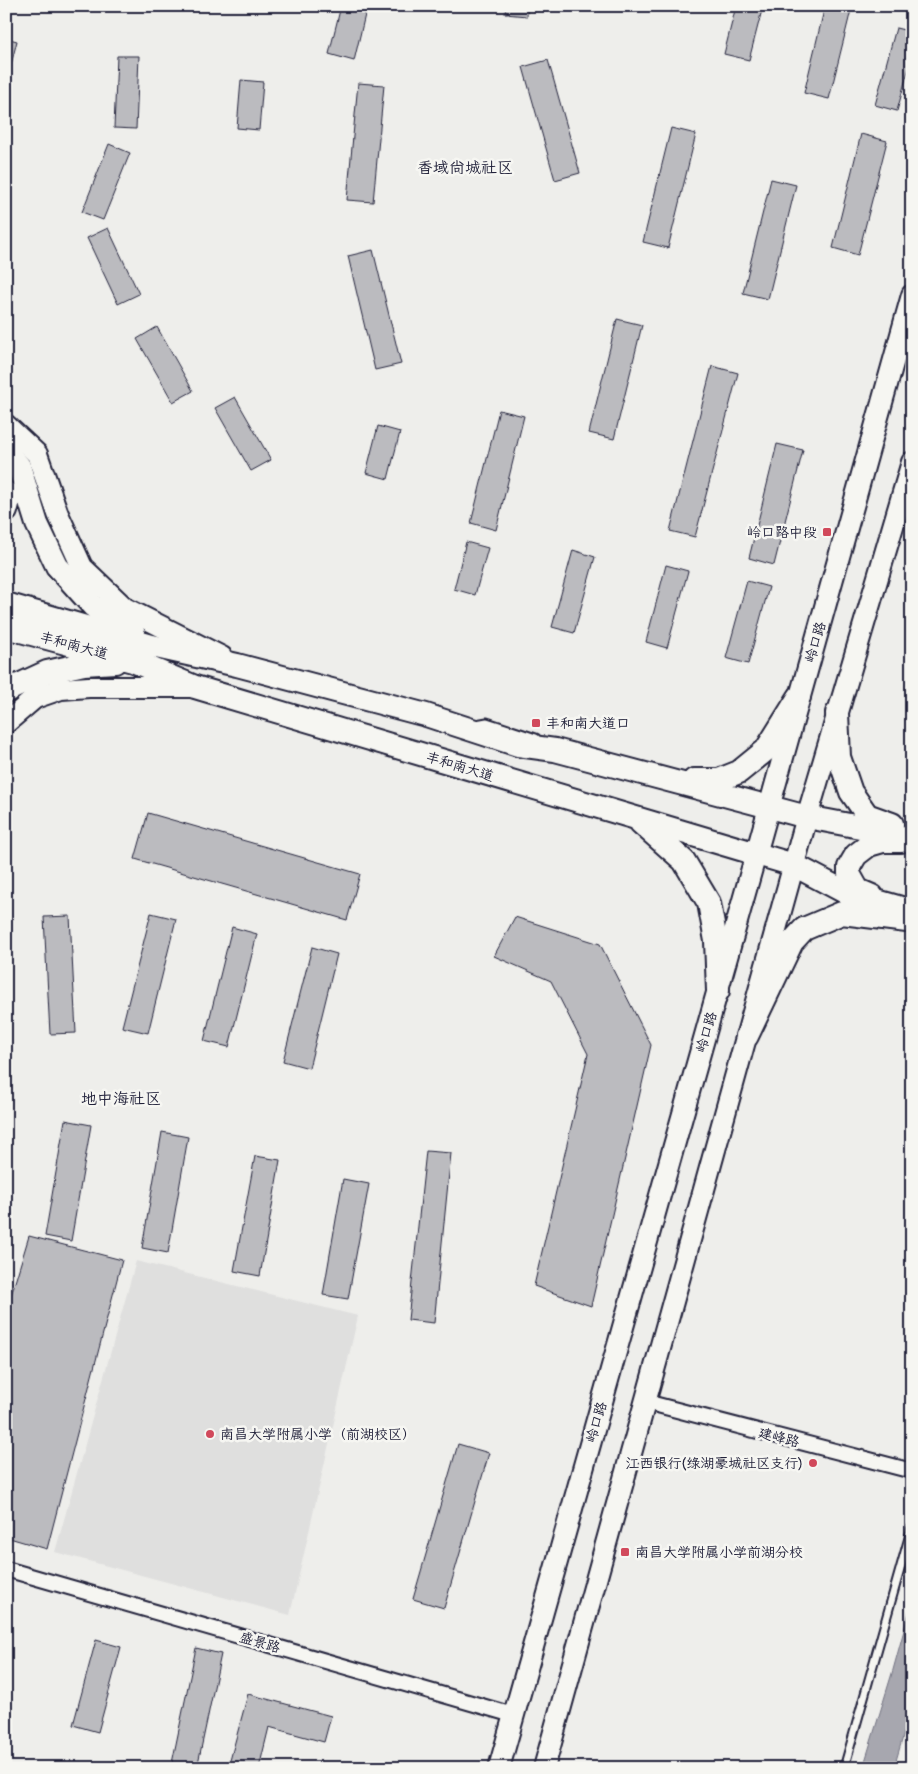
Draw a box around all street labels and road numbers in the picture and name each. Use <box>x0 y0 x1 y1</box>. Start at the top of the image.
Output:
street label: 岭口路 <box>802 620 829 665</box>
street label: 丰和南大道 <box>38 628 110 663</box>
street label: 丰和南大道 <box>424 748 496 785</box>
street label: 岭口路 <box>693 1010 720 1055</box>
street label: 岭口路 <box>583 1400 610 1445</box>
street label: 建峰路 <box>756 1424 801 1451</box>
street label: 盛景路 <box>237 1629 282 1656</box>

